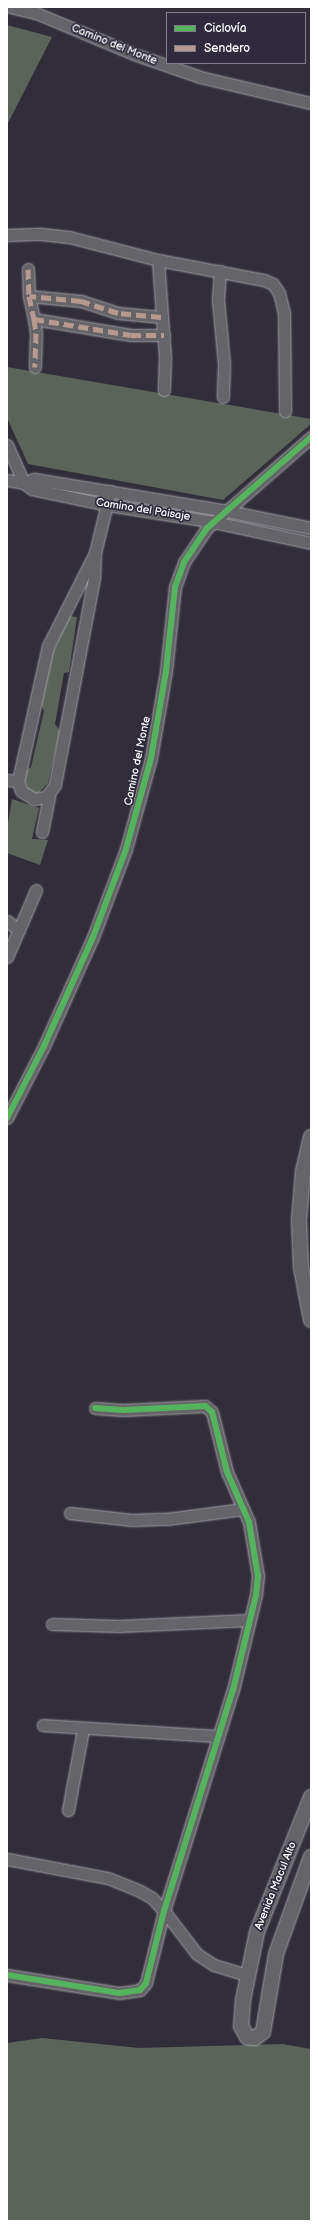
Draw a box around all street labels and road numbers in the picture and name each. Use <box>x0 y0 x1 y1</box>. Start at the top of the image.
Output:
street label: Camino del Monte <box>69 22 159 68</box>
street label: Camino del Paisaje <box>95 496 191 524</box>
street label: Camino del Monte <box>122 715 154 807</box>
street label: Avenida Macul Alto <box>252 1840 300 1932</box>

